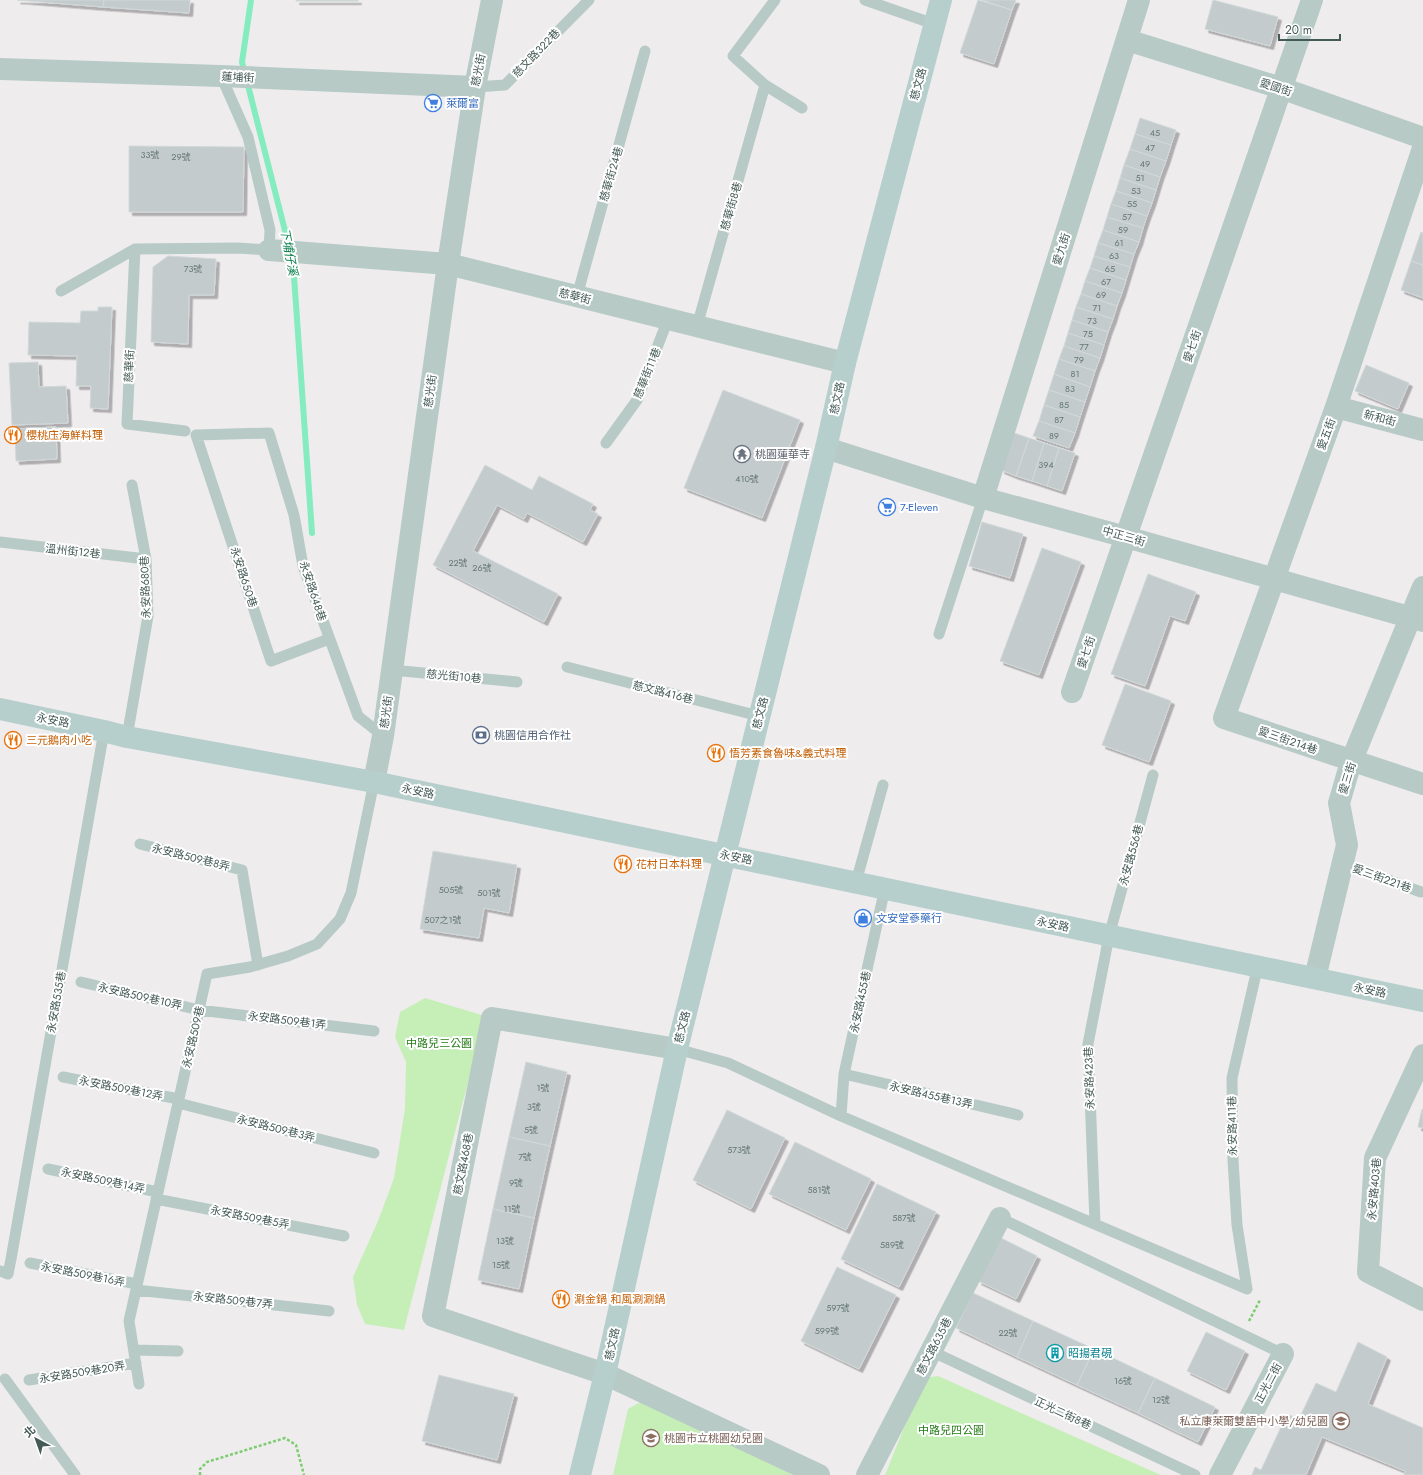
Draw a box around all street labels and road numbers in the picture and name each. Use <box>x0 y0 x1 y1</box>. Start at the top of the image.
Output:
street label: 慈文路322巷 <box>509 25 563 81</box>
street label: 慈光街 <box>467 52 489 88</box>
street label: 慈文路 <box>906 66 930 102</box>
street label: 蓮埔街 <box>221 68 255 86</box>
street label: 愛國街 <box>1258 74 1294 100</box>
street label: 慈華街24巷 <box>595 145 627 203</box>
street label: 慈華街8巷 <box>716 180 746 232</box>
street label: 愛九街 <box>1049 231 1073 267</box>
street label: 慈華街 <box>557 284 593 308</box>
street label: 愛七街 <box>1179 328 1205 364</box>
street label: 慈華街11巷 <box>629 345 665 401</box>
street label: 慈華街 <box>120 349 138 383</box>
street label: 慈光街 <box>420 374 440 408</box>
street label: 慈文路 <box>826 380 848 416</box>
street label: 新和街 <box>1362 406 1398 430</box>
street label: 愛五街 <box>1313 416 1339 452</box>
street label: 中正三街 <box>1101 522 1147 550</box>
street label: 溫州街12巷 <box>45 540 101 562</box>
street label: 永安路650巷 <box>227 545 261 609</box>
street label: 永安路680巷 <box>136 555 154 619</box>
street label: 永安路648巷 <box>296 559 330 623</box>
street label: 愛七街 <box>1073 634 1099 670</box>
street label: 慈光街10巷 <box>426 666 482 686</box>
street label: 慈文路416巷 <box>631 677 695 707</box>
street label: 慈光街 <box>376 695 396 729</box>
street label: 慈文路 <box>748 695 772 731</box>
street label: 永安路 <box>35 709 71 731</box>
street label: 愛三街214巷 <box>1256 722 1320 758</box>
street label: 愛三街 <box>1335 760 1359 796</box>
street label: 永安路 <box>400 780 436 802</box>
street label: 永安路556巷 <box>1115 823 1147 887</box>
street label: 永安路509巷8弄 <box>150 840 232 874</box>
street label: 永安路 <box>718 846 754 868</box>
street label: 愛三街221巷 <box>1350 860 1414 896</box>
street label: 永安路 <box>1035 913 1071 935</box>
street label: 永安路535巷 <box>43 970 69 1034</box>
street label: 永安路455巷 <box>846 970 874 1034</box>
street label: 永安路509巷10弄 <box>96 979 184 1013</box>
street label: 永安路 <box>1352 979 1388 1001</box>
street label: 永安路509巷 <box>178 1004 208 1070</box>
street label: 永安路509巷1弄 <box>247 1007 327 1033</box>
street label: 慈文路 <box>670 1009 694 1045</box>
street label: 永安路423巷 <box>1080 1046 1098 1110</box>
street label: 永安路509巷12弄 <box>78 1072 164 1104</box>
street label: 永安路455巷13弄 <box>888 1078 974 1112</box>
street label: 永安路411巷 <box>1223 1096 1241 1156</box>
street label: 永安路509巷3弄 <box>235 1111 317 1145</box>
street label: 慈文路468巷 <box>449 1132 477 1196</box>
street label: 永安路403巷 <box>1363 1157 1385 1221</box>
street label: 永安路509巷14弄 <box>60 1163 146 1197</box>
street label: 永安路509巷5弄 <box>209 1201 291 1233</box>
street label: 永安路509巷16弄 <box>40 1258 126 1290</box>
street label: 永安路509巷7弄 <box>192 1288 274 1312</box>
street label: 慈文路635巷 <box>913 1315 955 1377</box>
street label: 慈文路 <box>601 1326 623 1362</box>
street label: 永安路509巷20弄 <box>38 1357 126 1387</box>
street label: 正光二街 <box>1251 1360 1285 1406</box>
street label: 正光二街8巷 <box>1032 1393 1094 1433</box>

